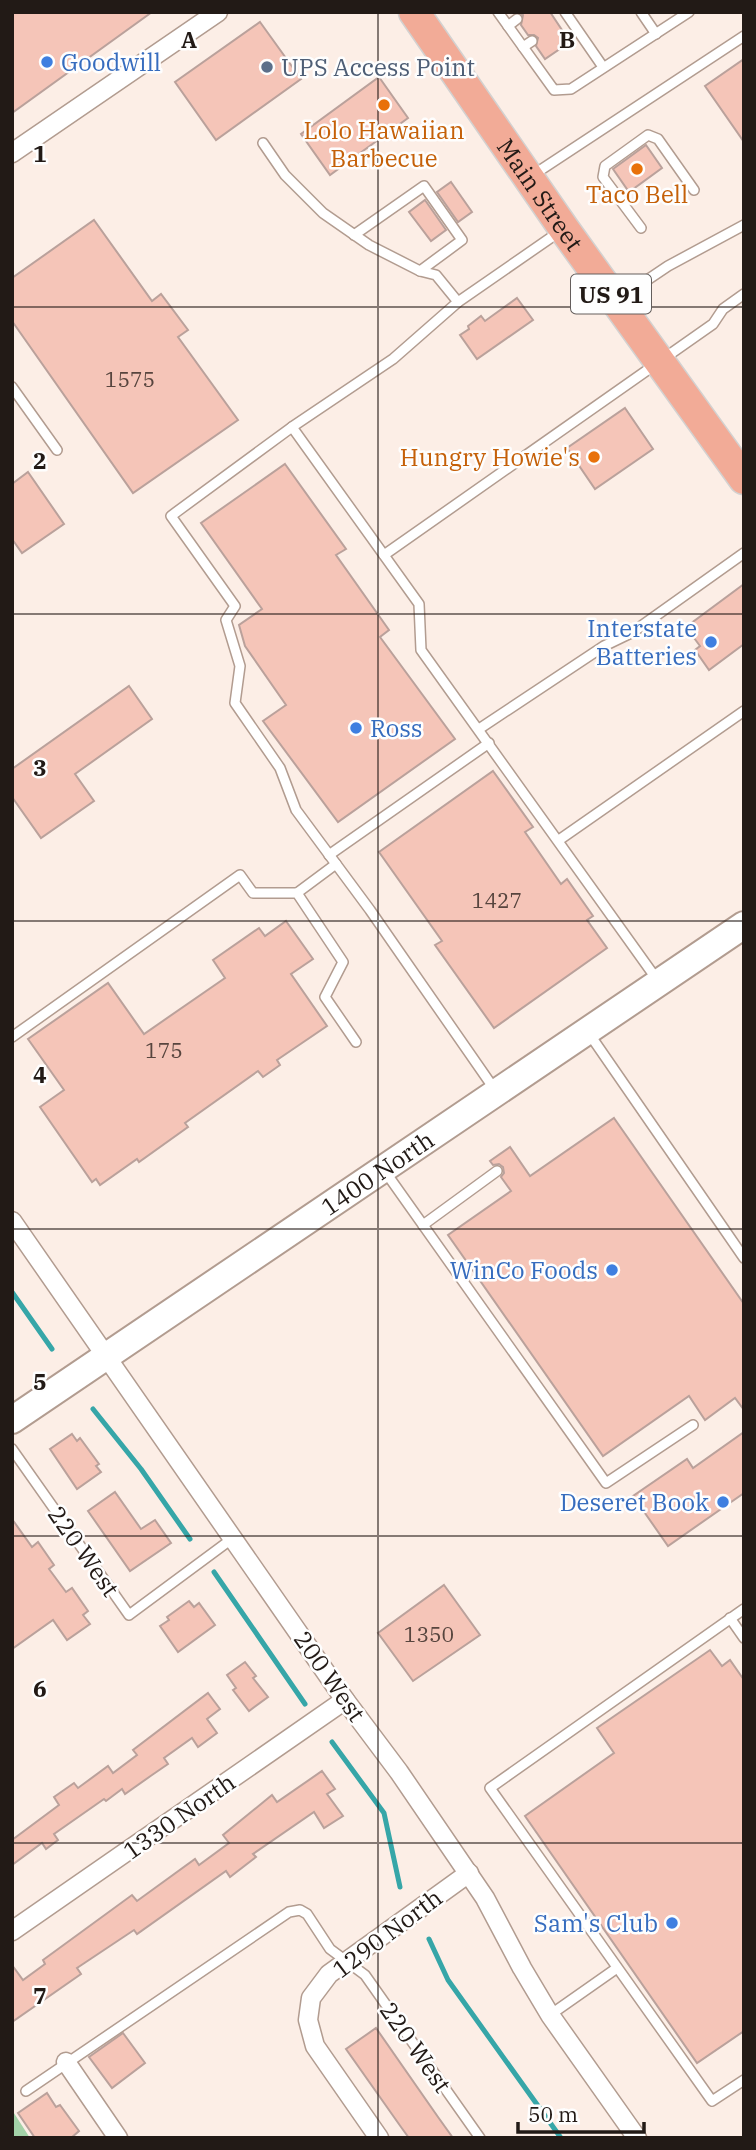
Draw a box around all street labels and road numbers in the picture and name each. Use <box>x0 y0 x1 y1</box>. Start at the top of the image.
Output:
street label: Main Street <box>490 132 591 257</box>
road number: US 91 <box>571 274 651 314</box>
street label: 1400 North <box>315 1123 440 1223</box>
street label: 220 West <box>41 1499 127 1603</box>
street label: 200 West <box>287 1624 373 1728</box>
street label: 1330 North <box>117 1766 241 1866</box>
street label: 1290 North <box>326 1881 448 1985</box>
street label: 220 West <box>373 1995 459 2099</box>

